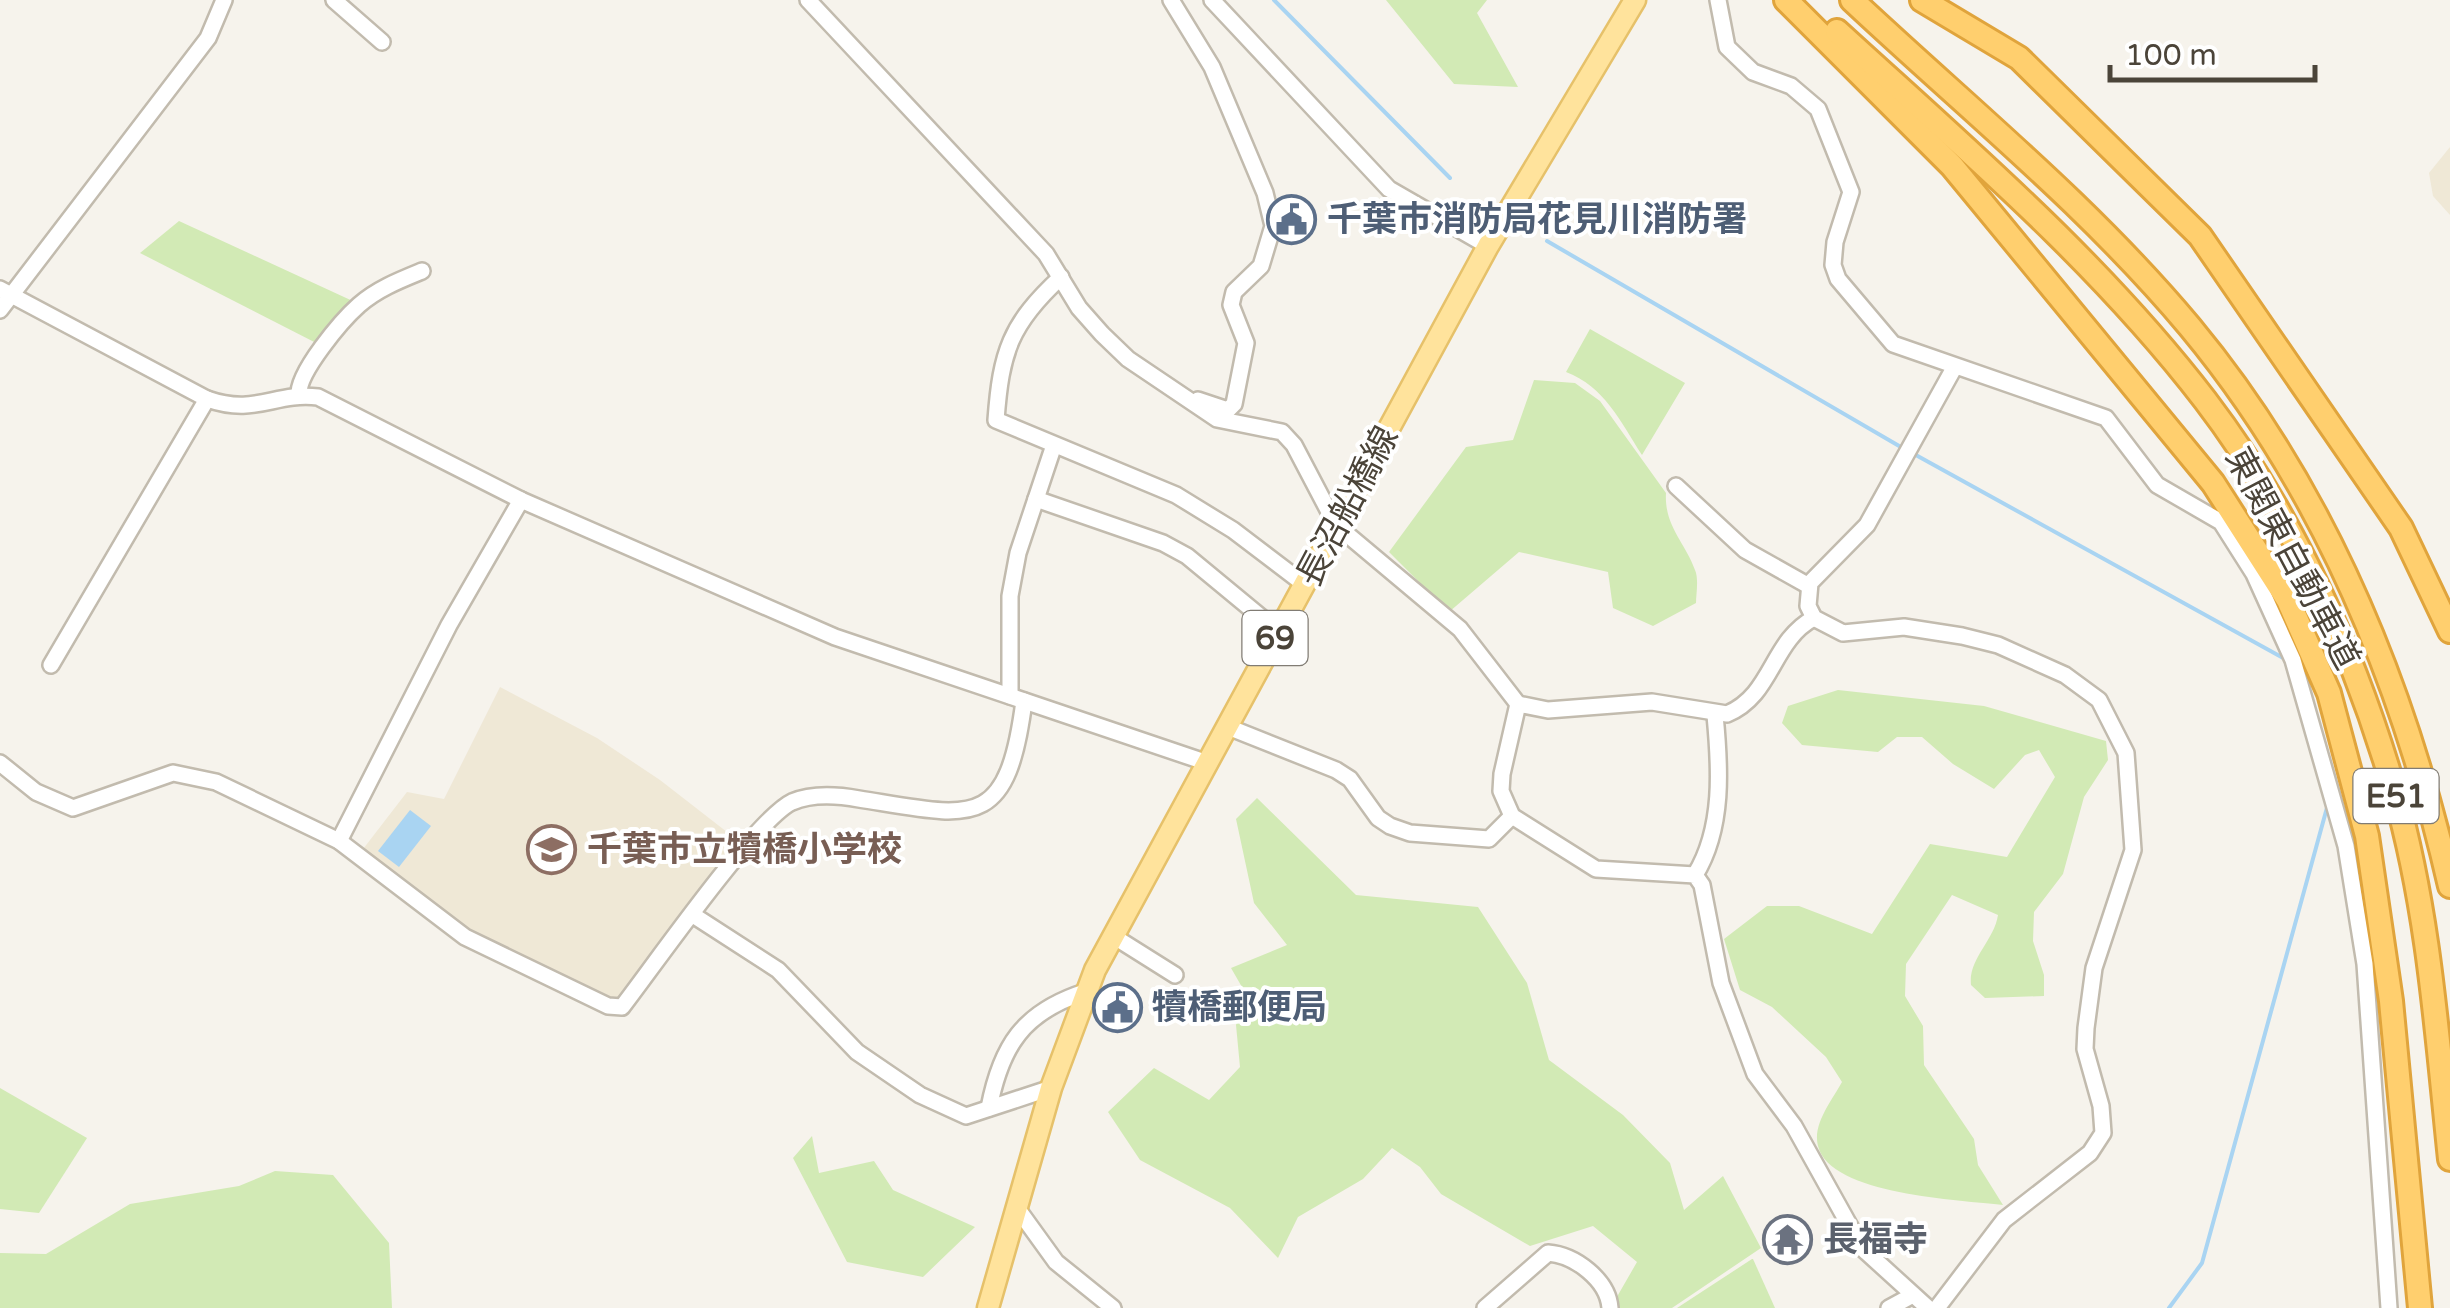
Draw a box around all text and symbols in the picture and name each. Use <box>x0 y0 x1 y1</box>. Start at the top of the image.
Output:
scale bar <box>2110 20 2315 82</box>
text: 100 m <box>2125 37 2217 74</box>
public building icon: 千葉市消防局花見川消防署 <box>1266 193 1318 245</box>
place label: 千葉市消防局花見川消防署 <box>1327 199 1747 241</box>
street label: 長沼船橋線 <box>1288 419 1408 594</box>
street label: 東関東自動車道 <box>2216 440 2368 676</box>
road number: 69 <box>1242 611 1308 665</box>
road number: E51 <box>2354 769 2438 823</box>
school or university icon: 千葉市立犢橋小学校 <box>526 823 578 875</box>
place label: 千葉市立犢橋小学校 <box>587 829 902 871</box>
public building icon: 犢橋郵便局 <box>1091 981 1143 1033</box>
place label: 犢橋郵便局 <box>1152 987 1327 1029</box>
temple icon: 長福寺 <box>1762 1213 1814 1265</box>
place label: 長福寺 <box>1823 1219 1928 1261</box>

